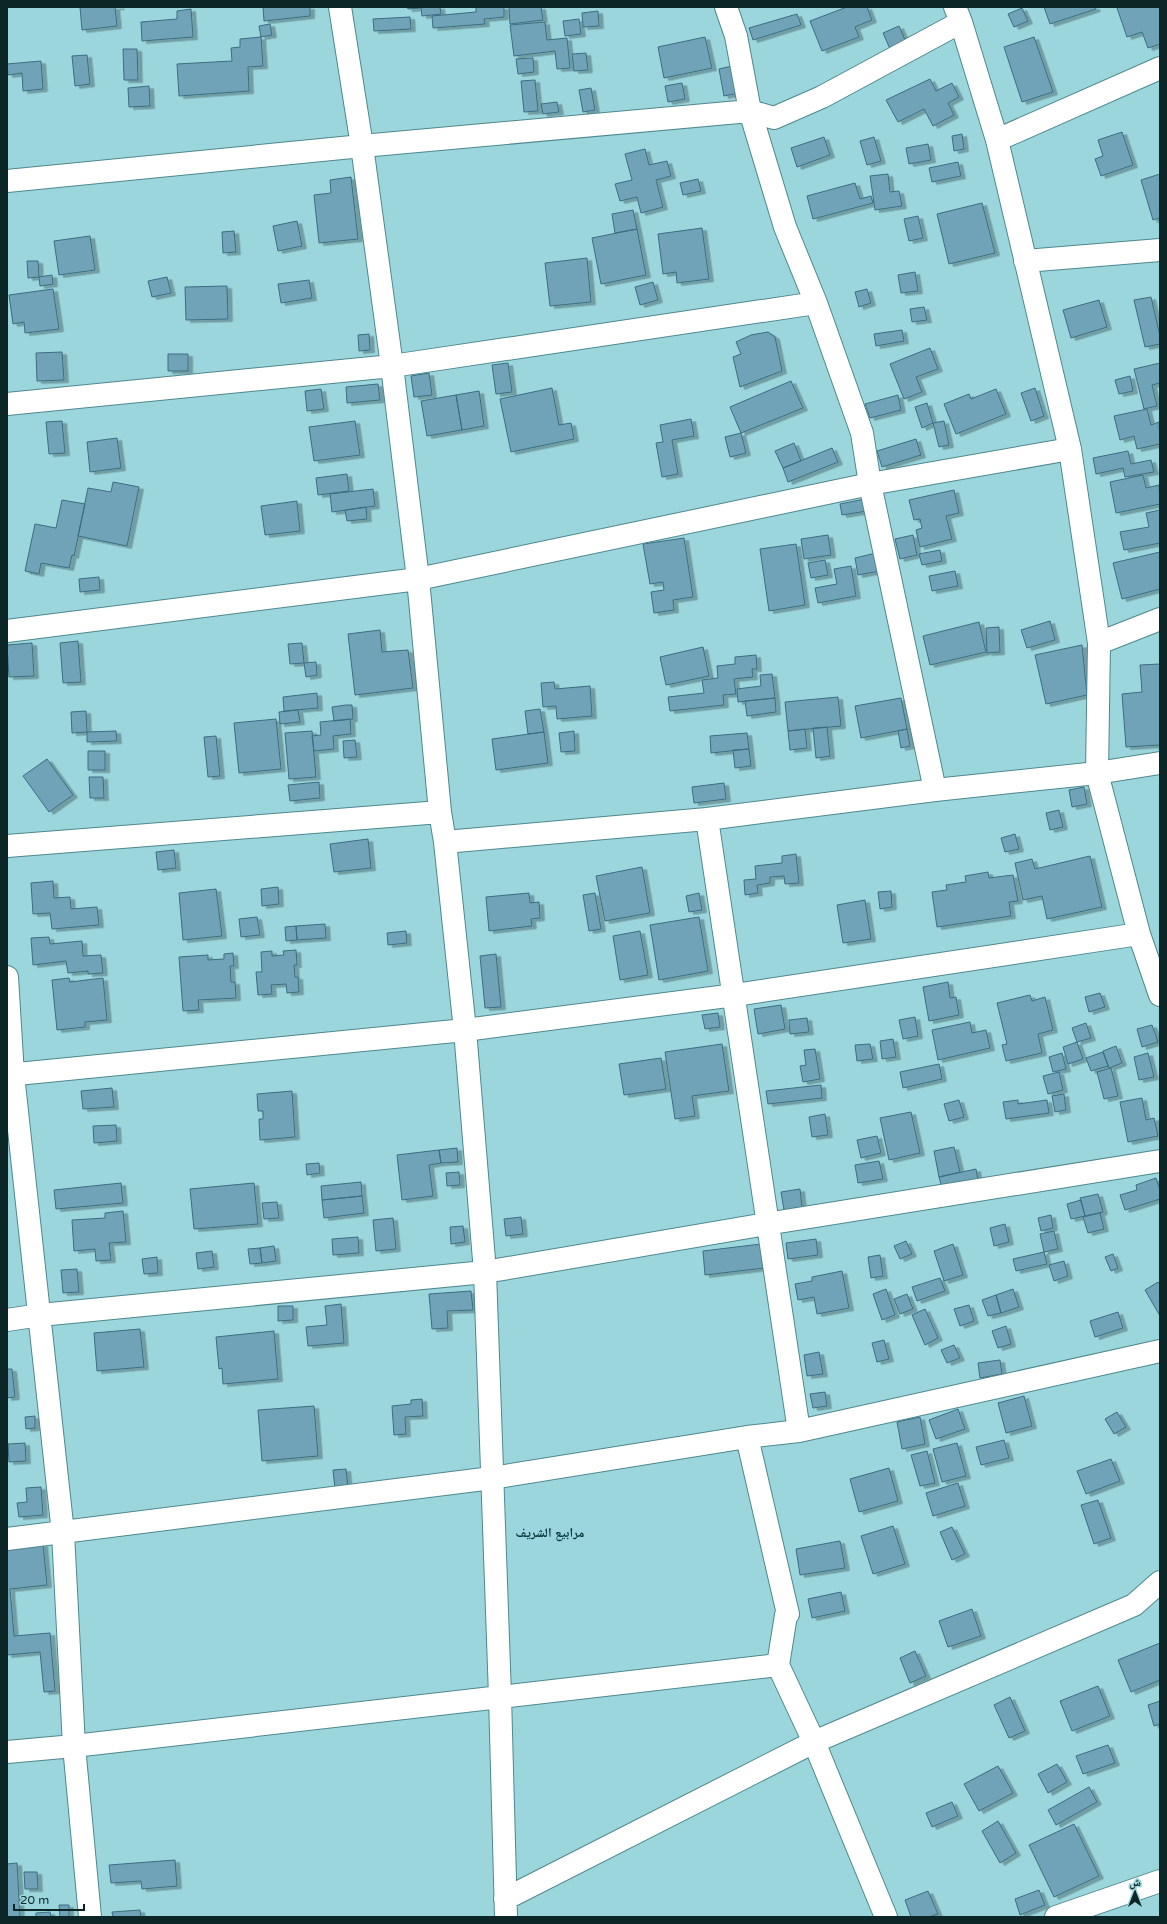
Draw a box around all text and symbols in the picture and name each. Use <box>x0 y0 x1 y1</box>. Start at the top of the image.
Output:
district label: مرابيع الشريف <box>516 1525 584 1542</box>
north arrow <box>1115 1872 1155 1912</box>
text: ش <box>1129 1876 1141 1890</box>
scale bar <box>14 1886 84 1912</box>
text: 20 m <box>20 1893 49 1907</box>

